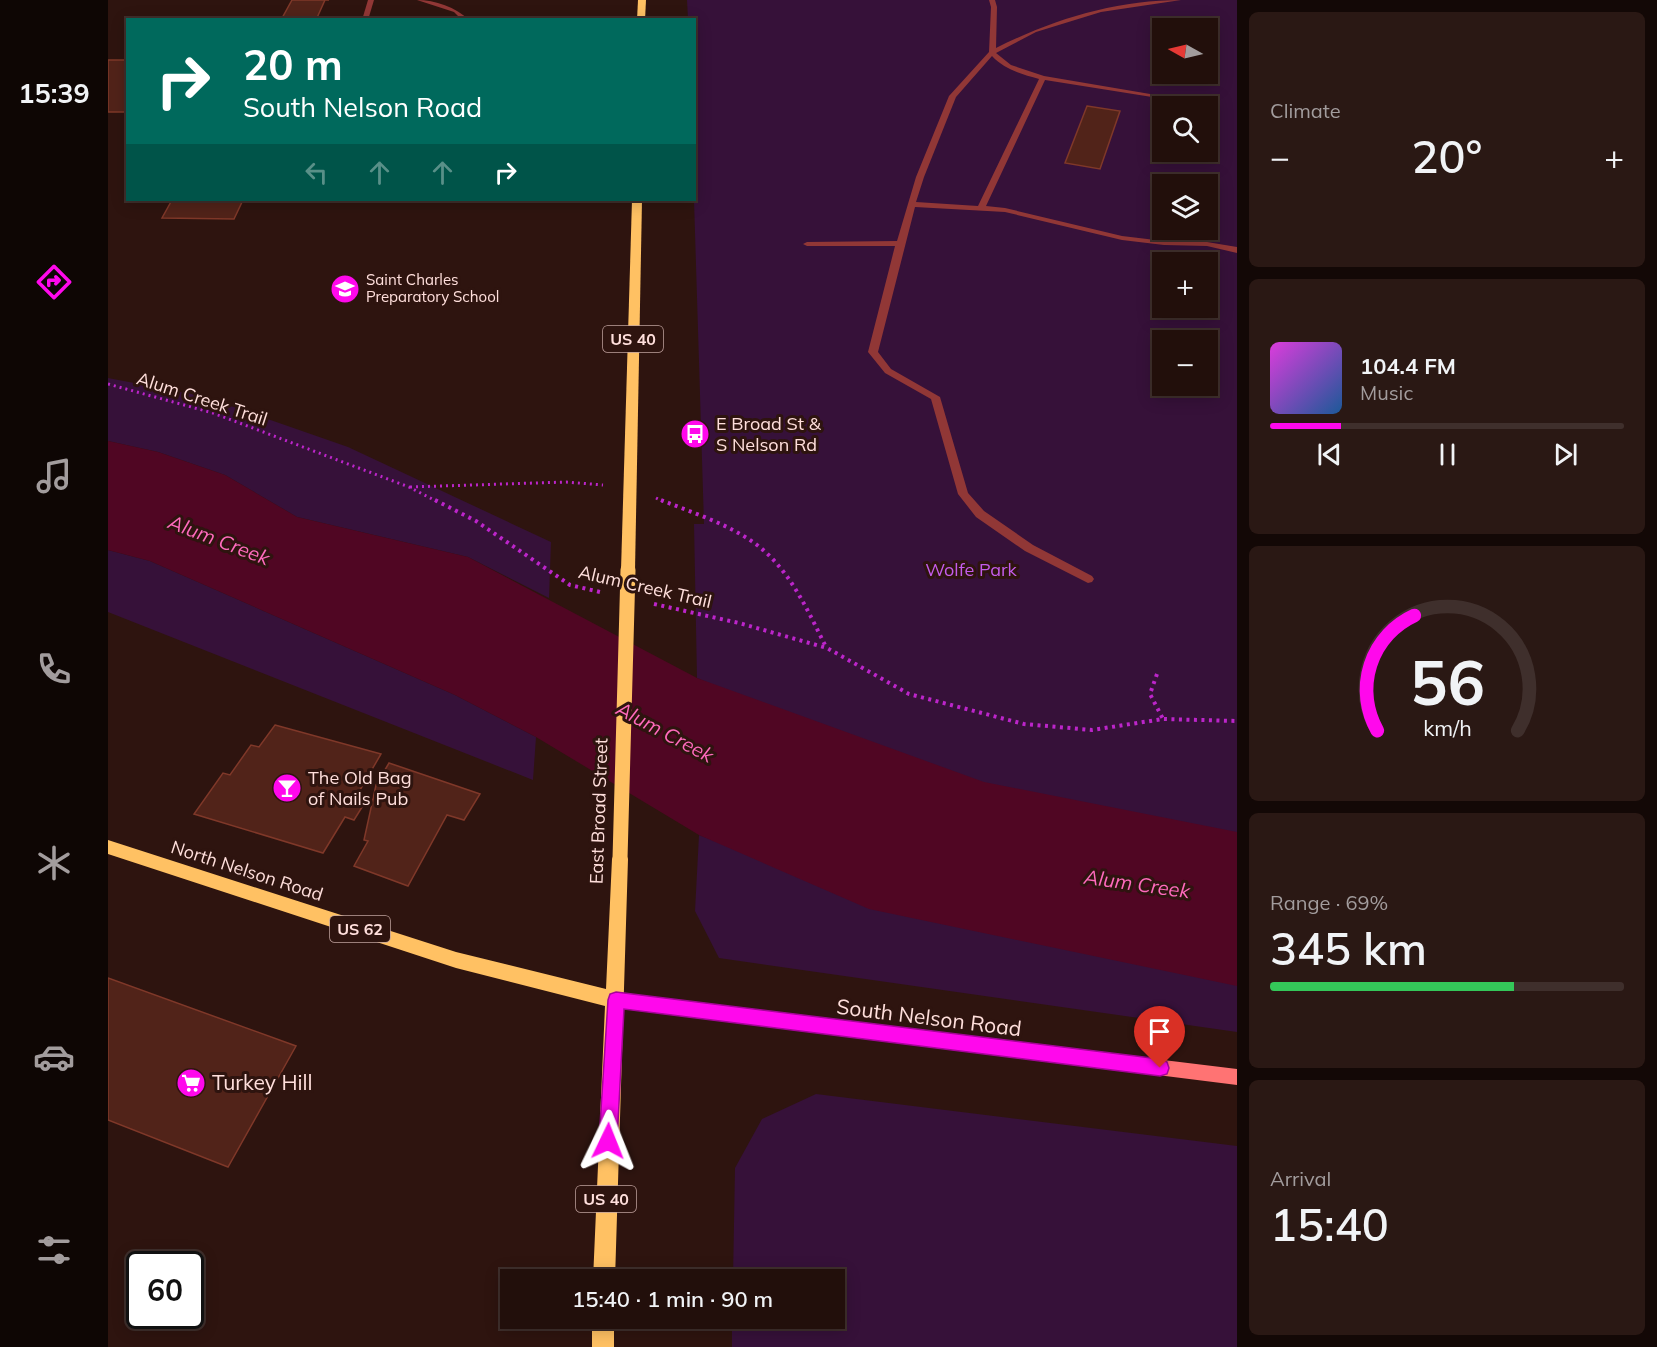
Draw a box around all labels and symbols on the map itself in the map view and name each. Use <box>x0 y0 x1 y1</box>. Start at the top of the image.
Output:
north arrow <box>1152 18 1218 84</box>
place label: Saint Charles Preparatory School <box>366 270 499 306</box>
school or university icon: Saint Charles Preparatory School <box>329 273 361 305</box>
road number: US 40 <box>603 326 663 352</box>
street label: Alum Creek Trail <box>134 367 270 430</box>
place label: E Broad St & S Nelson Rd <box>716 412 822 456</box>
bus stop icon: E Broad St & S Nelson Rd <box>679 418 711 450</box>
water label: Alum Creek <box>164 508 274 571</box>
park label: Wolfe Park <box>925 558 1018 581</box>
street label: Alum Creek Trail <box>576 560 714 613</box>
water label: Alum Creek <box>611 695 719 768</box>
street label: East Broad Street <box>584 738 613 884</box>
place label: The Old Bag of Nails Pub <box>308 766 411 810</box>
bar icon: The Old Bag of Nails Pub <box>271 772 303 804</box>
street label: North Nelson Road <box>168 835 326 906</box>
water label: Alum Creek <box>1082 864 1192 903</box>
road number: US 62 <box>330 916 390 942</box>
street label: South Nelson Road <box>835 993 1023 1041</box>
pin <box>1134 1006 1185 1068</box>
supermarket icon: Turkey Hill <box>175 1067 207 1099</box>
place label: Turkey Hill <box>212 1069 312 1095</box>
position arrow <box>576 1109 640 1173</box>
road number: US 40 <box>576 1186 636 1212</box>
speed limit sign: 60 <box>126 1251 204 1329</box>

